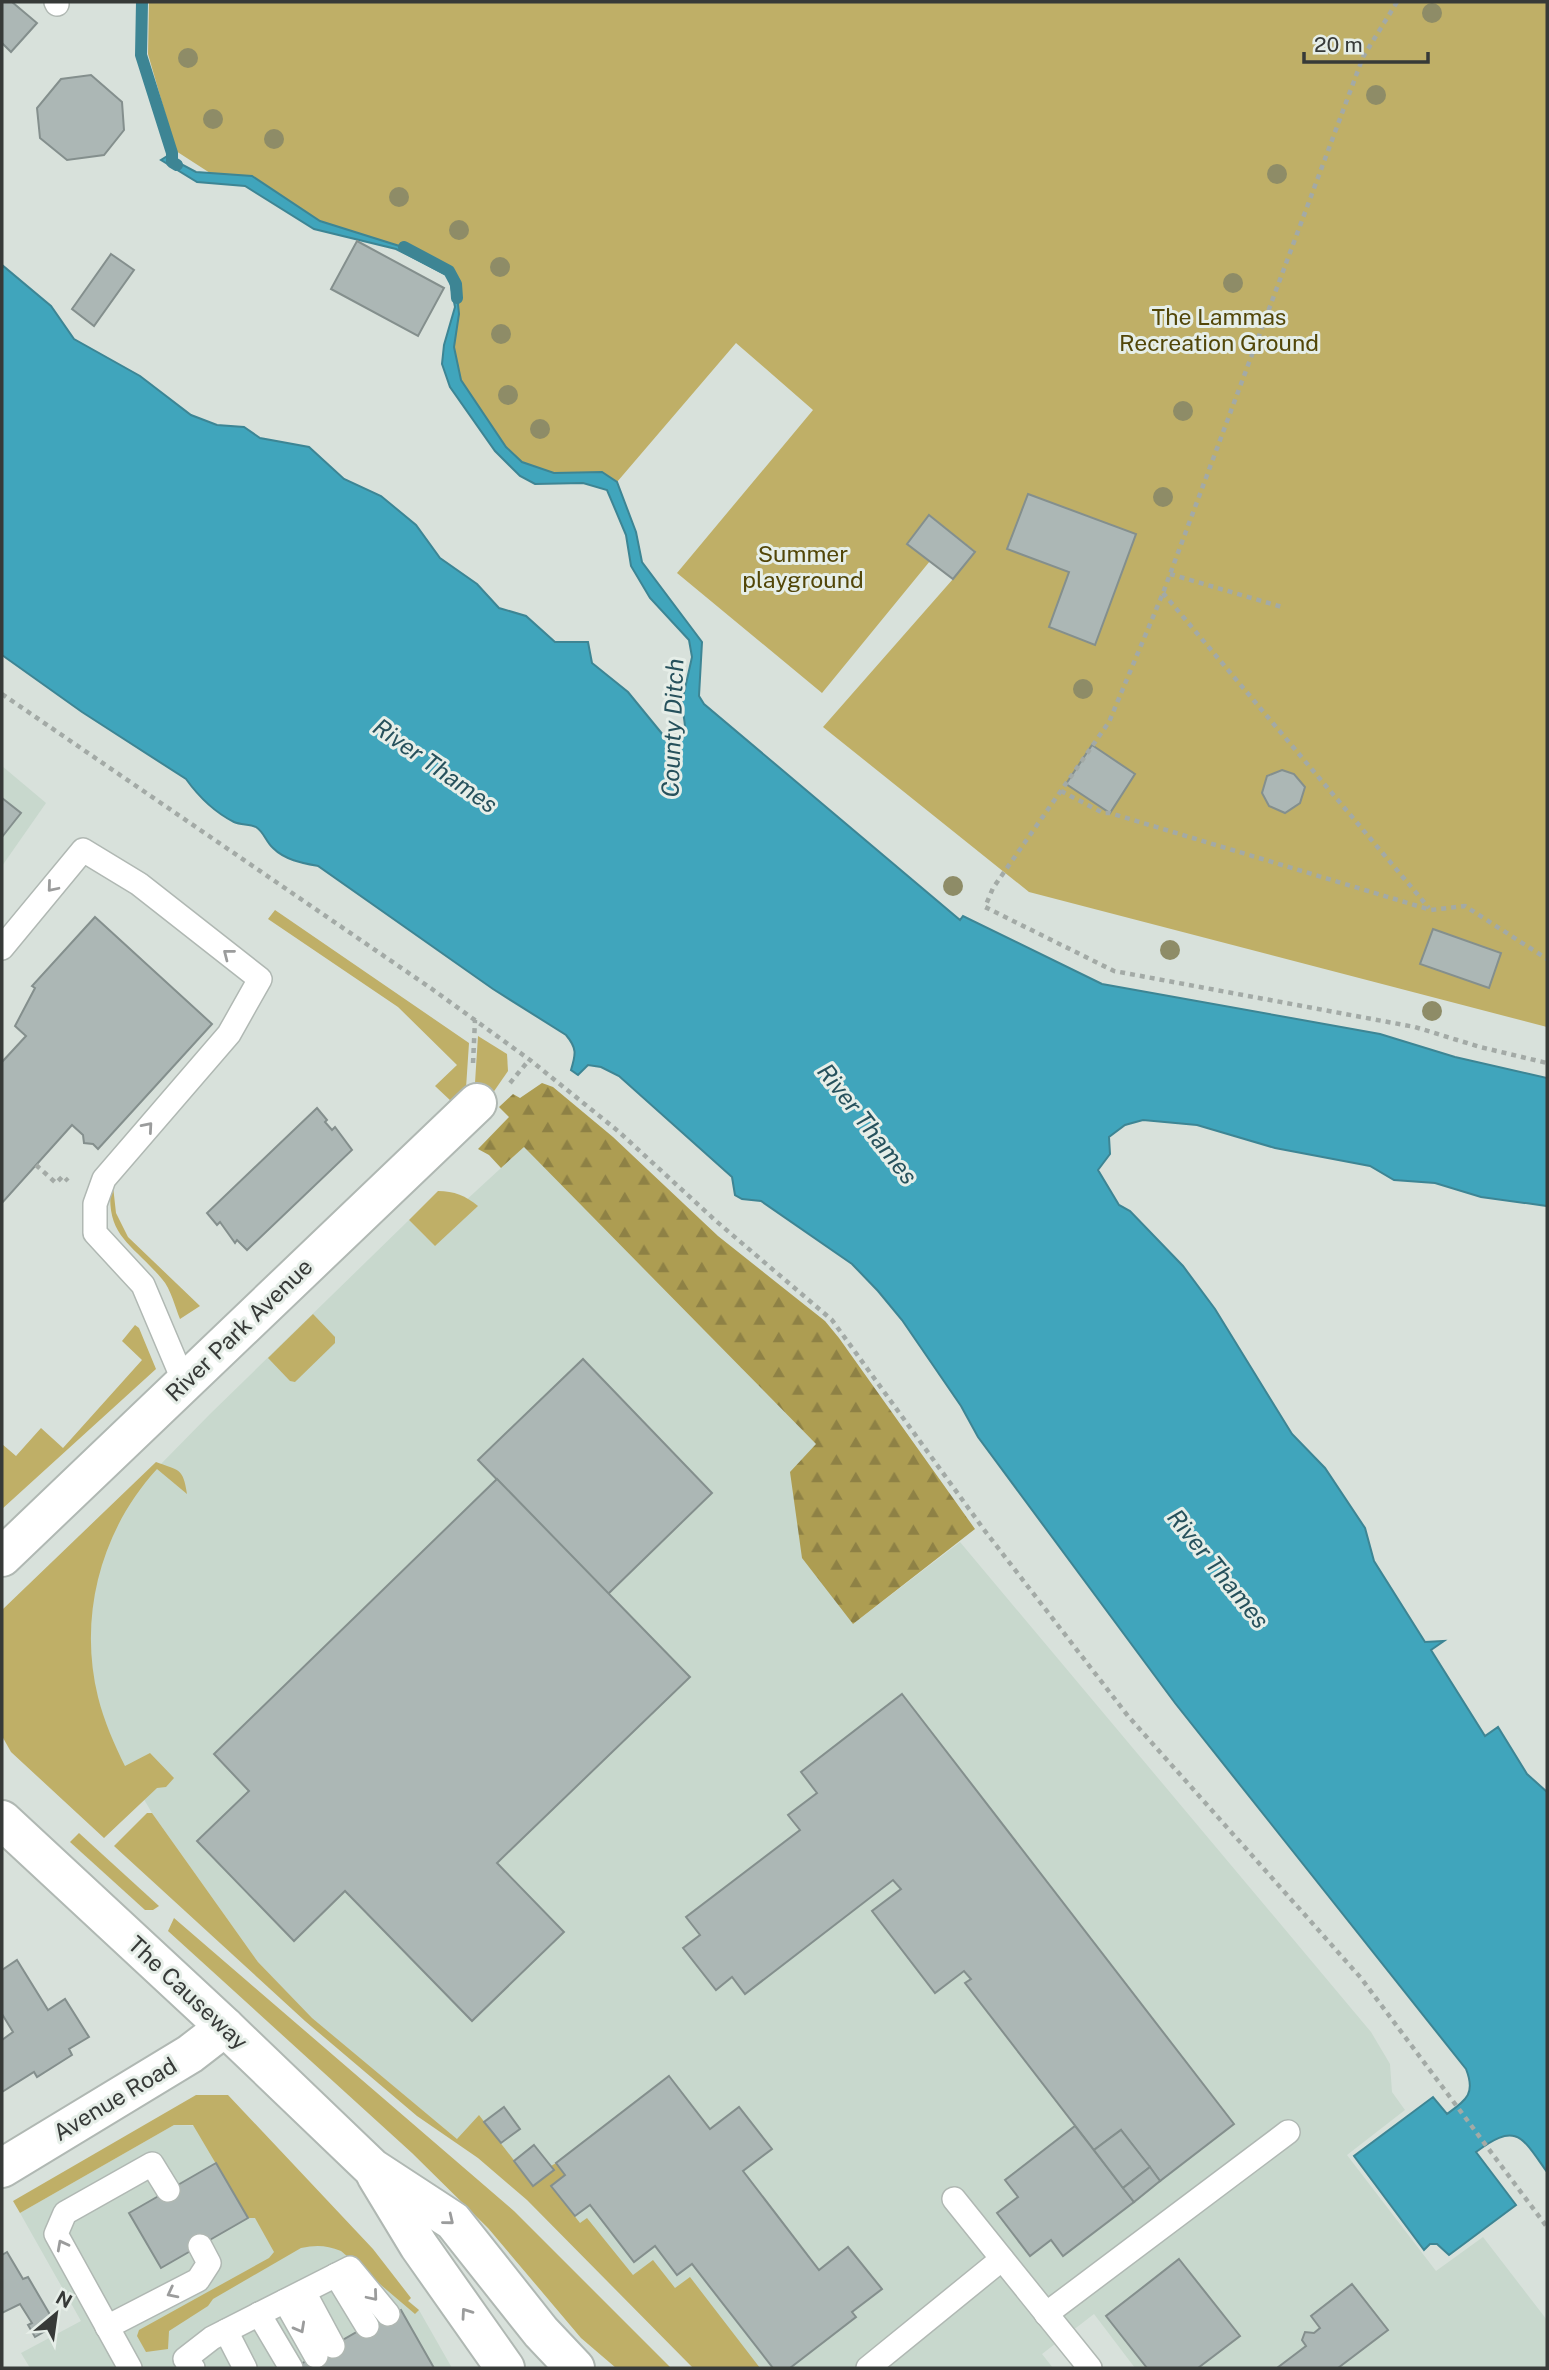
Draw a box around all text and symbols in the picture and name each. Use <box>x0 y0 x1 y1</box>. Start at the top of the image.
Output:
scale bar <box>1304 21 1428 65</box>
text: 20 m <box>1314 32 1363 57</box>
park label: The Lammas Recreation Ground <box>1119 303 1319 356</box>
park label: Summer playground <box>742 540 864 593</box>
water label: County Ditch <box>656 658 688 798</box>
water label: River Thames <box>368 712 503 818</box>
one-way arrow <box>47 880 60 892</box>
one-way arrow <box>223 949 235 962</box>
water label: River Thames <box>812 1058 924 1189</box>
one-way arrow <box>140 1123 152 1136</box>
street label: River Park Avenue <box>160 1253 318 1407</box>
water label: River Thames <box>1162 1503 1276 1634</box>
street label: The Causeway <box>123 1930 254 2055</box>
street label: Avenue Road <box>48 2051 181 2146</box>
one-way arrow <box>441 2212 454 2224</box>
one-way arrow <box>57 2240 70 2253</box>
north arrow <box>21 2279 91 2349</box>
one-way arrow <box>167 2285 179 2298</box>
text: N <box>52 2286 76 2312</box>
one-way arrow <box>365 2287 377 2300</box>
one-way arrow <box>462 2308 474 2321</box>
one-way arrow <box>292 2321 305 2334</box>

